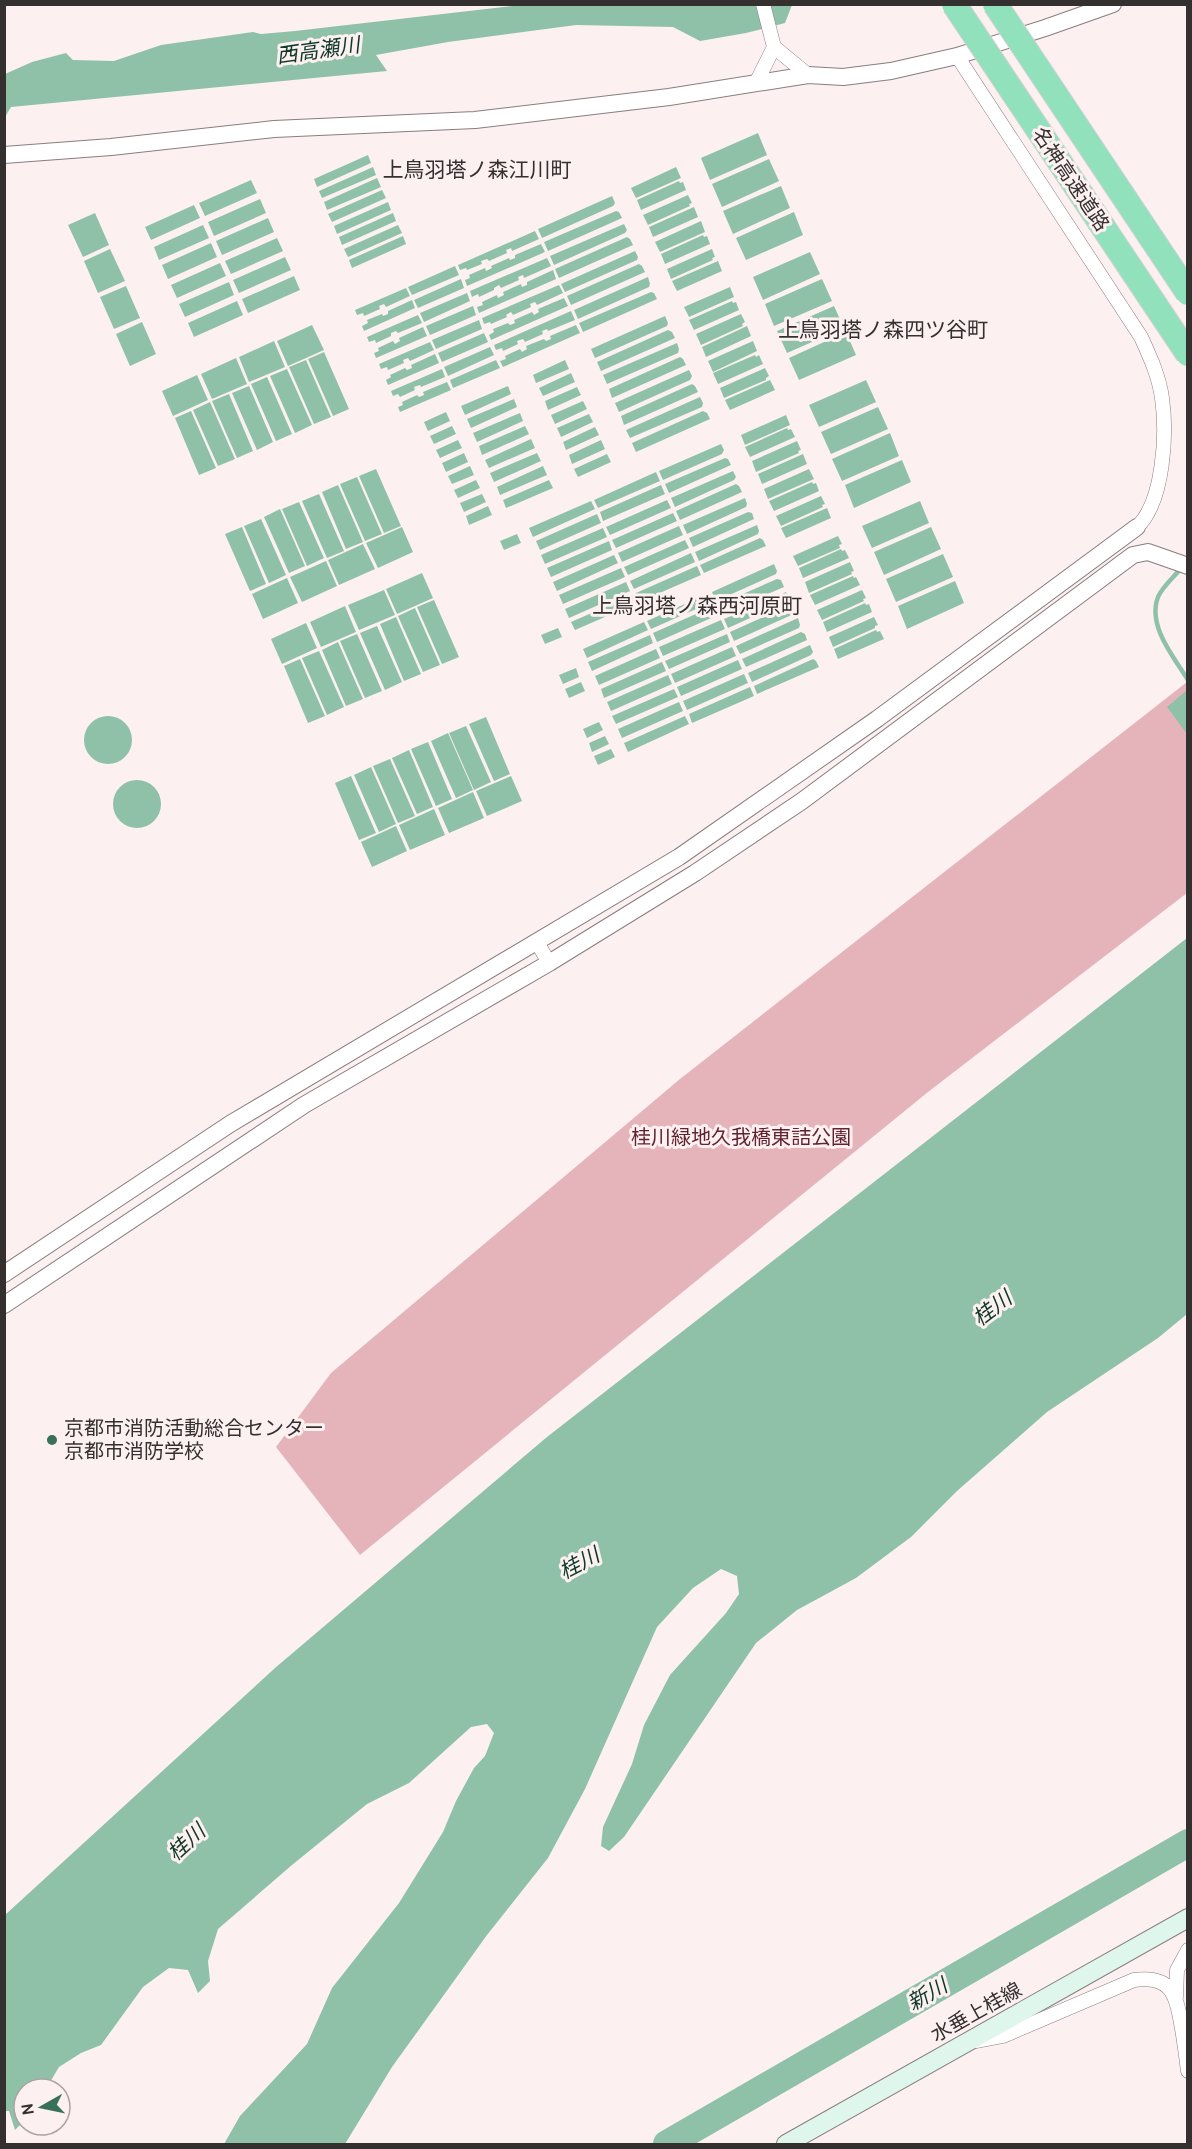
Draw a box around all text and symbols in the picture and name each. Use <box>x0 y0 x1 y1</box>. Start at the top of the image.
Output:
water label: 西高瀬川 <box>275 31 363 68</box>
street label: 名神高速道路 <box>1027 123 1115 235</box>
district label: 上鳥羽塔ノ森江川町 <box>383 157 572 182</box>
district label: 上鳥羽塔ノ森四ツ谷町 <box>778 317 988 342</box>
district label: 上鳥羽塔ノ森西河原町 <box>592 593 802 618</box>
park label: 桂川緑地久我橋東詰公園 <box>631 1125 851 1149</box>
water label: 桂川 <box>968 1284 1018 1331</box>
place label: 京都市消防活動総合センター 京都市消防学校 <box>64 1416 324 1463</box>
marker: 京都市消防活動総合センター 京都市消防学校 <box>45 1433 59 1447</box>
water label: 桂川 <box>555 1541 605 1584</box>
water label: 桂川 <box>162 1817 211 1865</box>
water label: 新川 <box>903 1972 953 2015</box>
street label: 水垂上桂線 <box>926 1977 1026 2047</box>
north arrow <box>12 2077 72 2137</box>
text: N <box>17 2102 38 2116</box>

